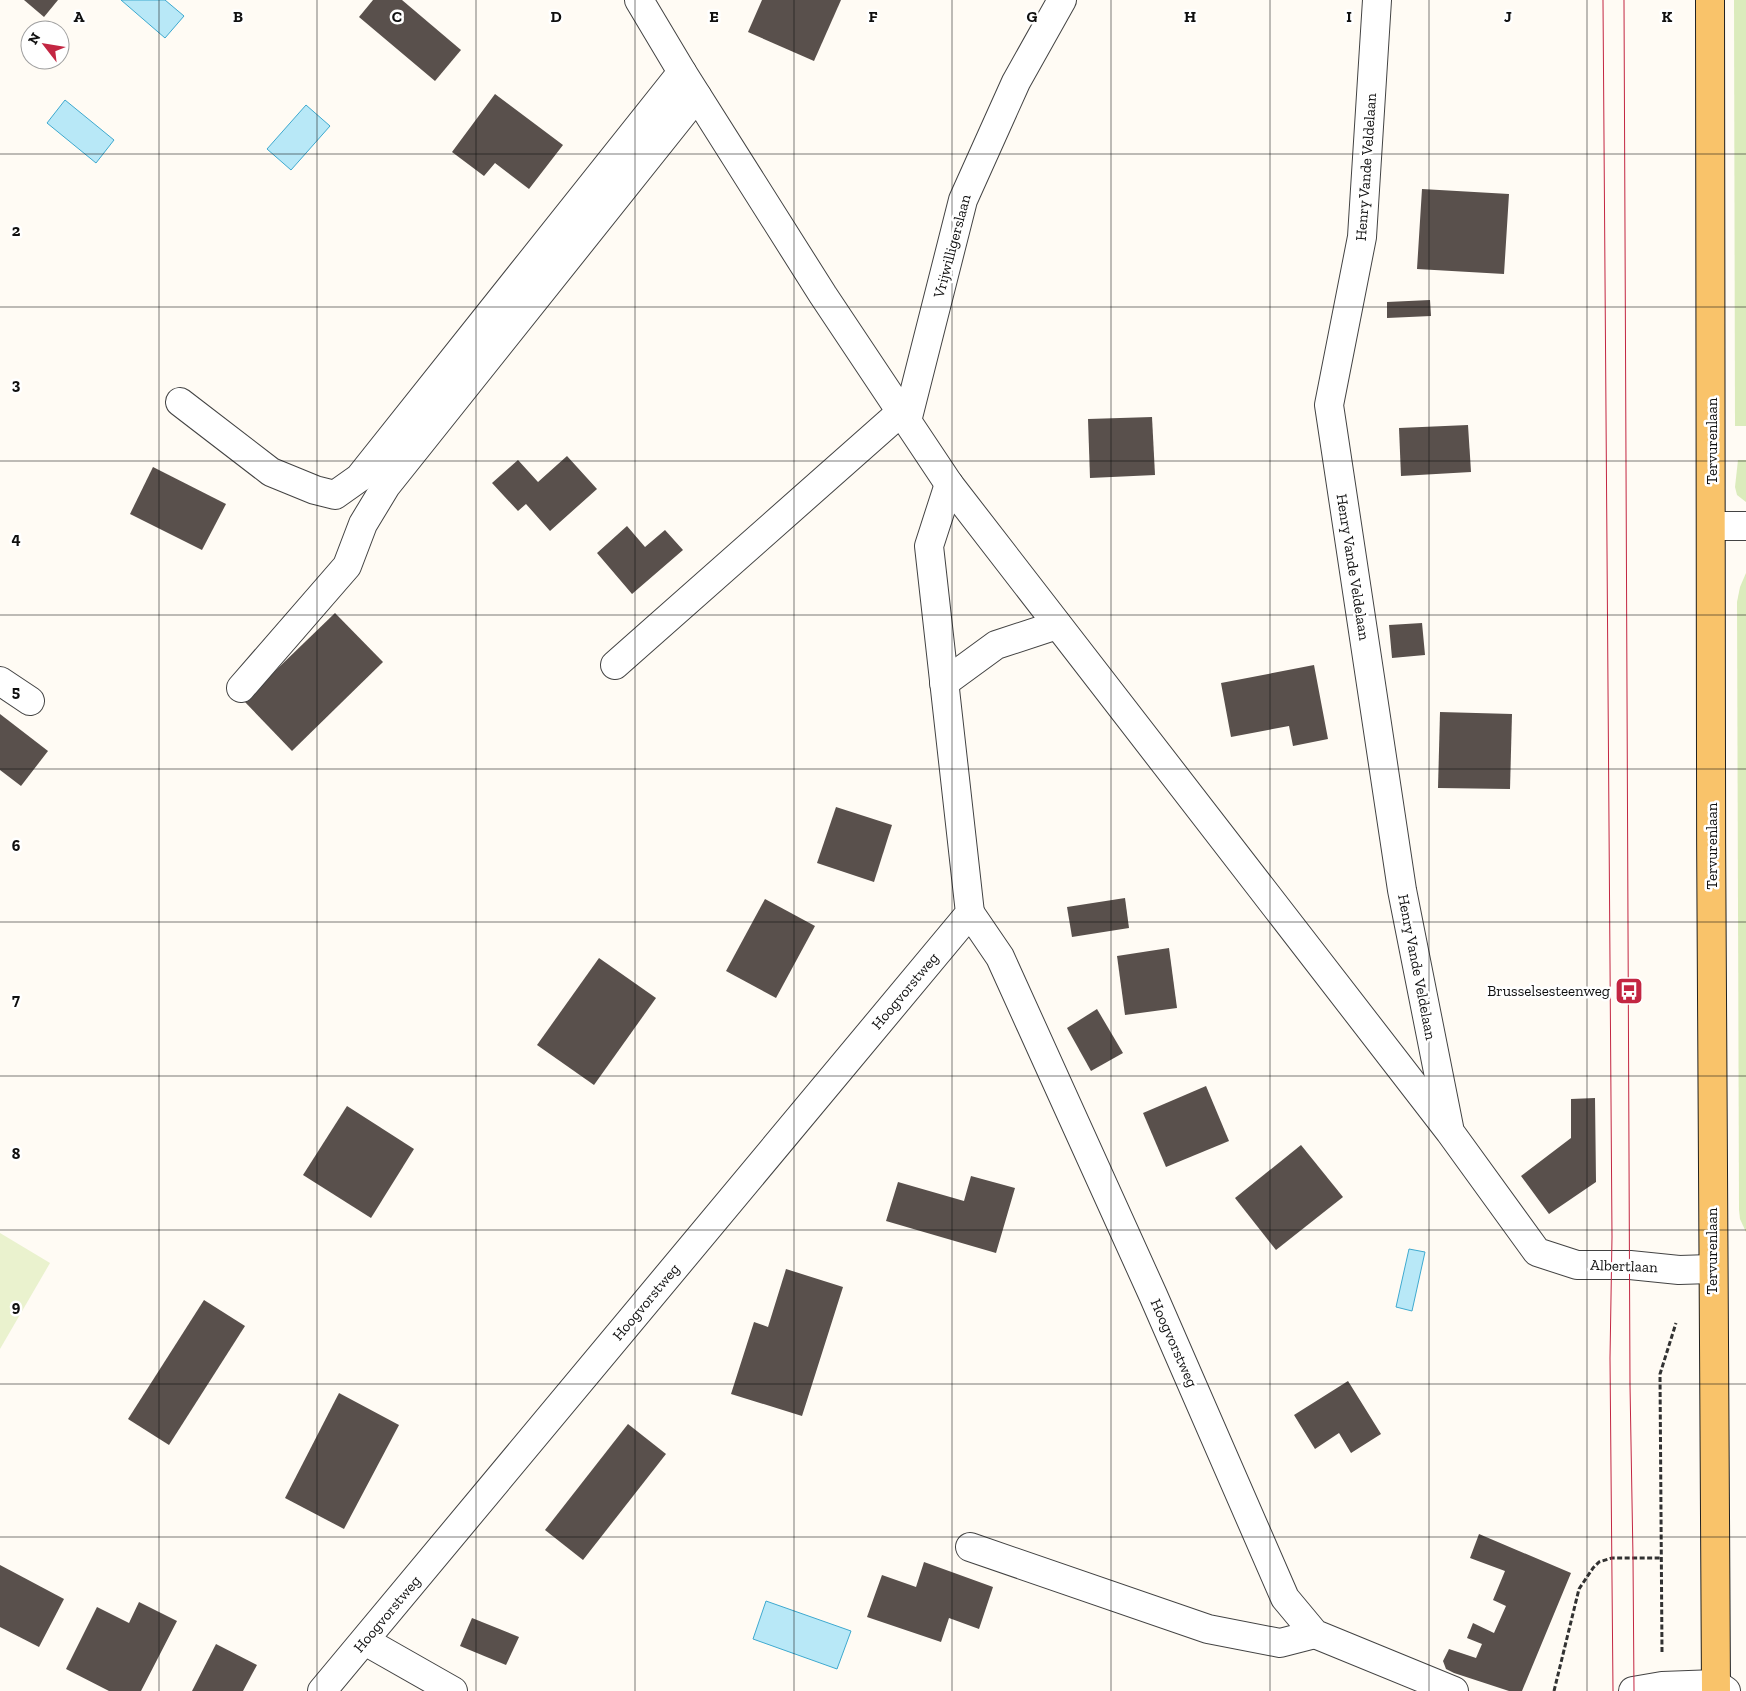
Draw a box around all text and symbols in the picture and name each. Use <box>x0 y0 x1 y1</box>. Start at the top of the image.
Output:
text: A <box>74 7 85 26</box>
text: B <box>233 7 243 26</box>
text: C <box>392 7 402 26</box>
text: D <box>550 7 562 26</box>
text: E <box>709 7 719 26</box>
text: F <box>868 7 878 26</box>
text: G <box>1027 7 1038 26</box>
text: H <box>1184 7 1196 26</box>
text: I <box>1346 7 1352 26</box>
text: J <box>1504 7 1512 26</box>
text: K <box>1662 7 1673 26</box>
north arrow <box>20 20 70 70</box>
text: N <box>24 29 44 48</box>
street label: Henry Vande Veldelaan <box>1352 92 1380 241</box>
street label: Vrijwilligerslaan <box>929 192 975 301</box>
text: 2 <box>12 221 21 240</box>
text: 3 <box>12 375 21 394</box>
street label: Tervurenlaan <box>1703 397 1721 484</box>
street label: Henry Vande Veldelaan <box>1333 492 1374 642</box>
text: 4 <box>11 529 21 548</box>
text: 5 <box>12 682 20 701</box>
street label: Tervurenlaan <box>1703 802 1721 889</box>
text: 6 <box>12 836 21 855</box>
street label: Henry Vande Veldelaan <box>1394 893 1440 1042</box>
street label: Hoogvorstweg <box>868 949 942 1033</box>
bus stop icon: Brusselsesteenweg <box>1614 976 1644 1006</box>
place label: Brusselsesteenweg <box>1487 982 1610 1000</box>
text: 7 <box>12 990 20 1009</box>
text: 8 <box>12 1144 21 1163</box>
street label: Tervurenlaan <box>1703 1207 1721 1294</box>
street label: Albertlaan <box>1590 1256 1659 1276</box>
street label: Hoogvorstweg <box>609 1260 683 1344</box>
street label: Hoogvorstweg <box>1147 1296 1201 1390</box>
text: 9 <box>12 1297 21 1316</box>
street label: Hoogvorstweg <box>350 1572 424 1656</box>

